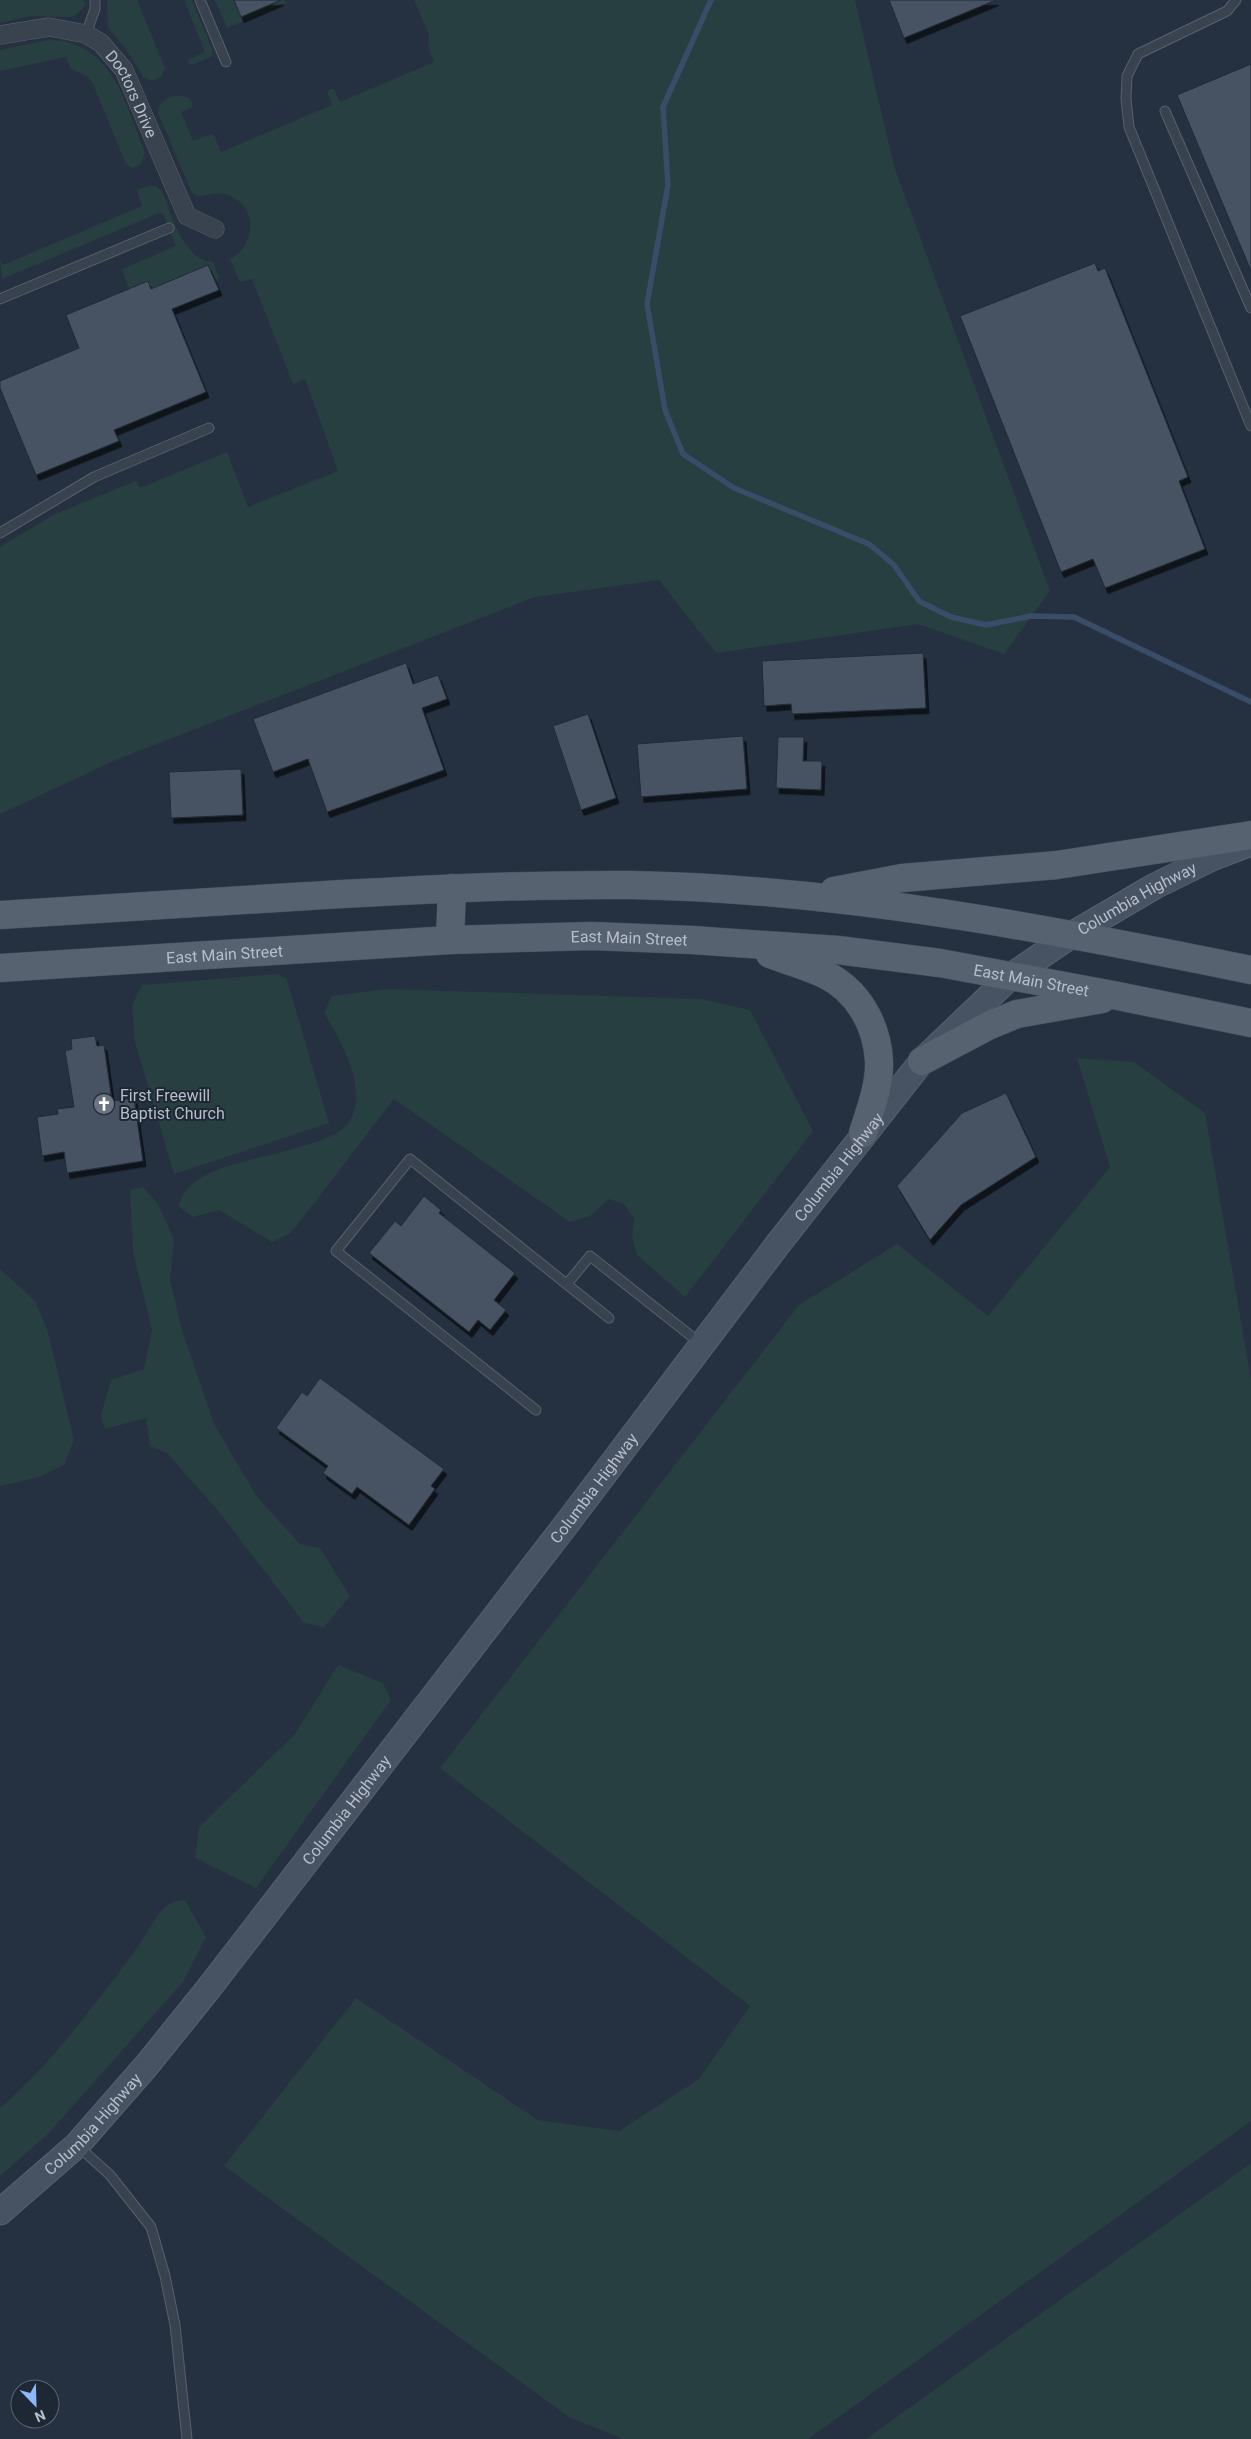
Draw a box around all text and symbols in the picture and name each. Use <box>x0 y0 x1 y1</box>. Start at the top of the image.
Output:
street label: Doctors Drive <box>101 47 161 141</box>
street label: Columbia Highway <box>1074 858 1200 939</box>
street label: East Main Street <box>570 927 688 950</box>
street label: East Main Street <box>166 941 284 968</box>
street label: East Main Street <box>972 960 1090 1000</box>
place label: First Freewill Baptist Church <box>120 1086 225 1123</box>
church icon: First Freewill Baptist Church <box>92 1092 116 1116</box>
street label: Columbia Highway <box>790 1109 888 1225</box>
street label: Columbia Highway <box>546 1429 642 1547</box>
street label: Columbia Highway <box>298 1751 395 1869</box>
street label: Columbia Highway <box>40 2069 146 2179</box>
north arrow <box>10 2379 60 2429</box>
text: N <box>32 2407 48 2425</box>

